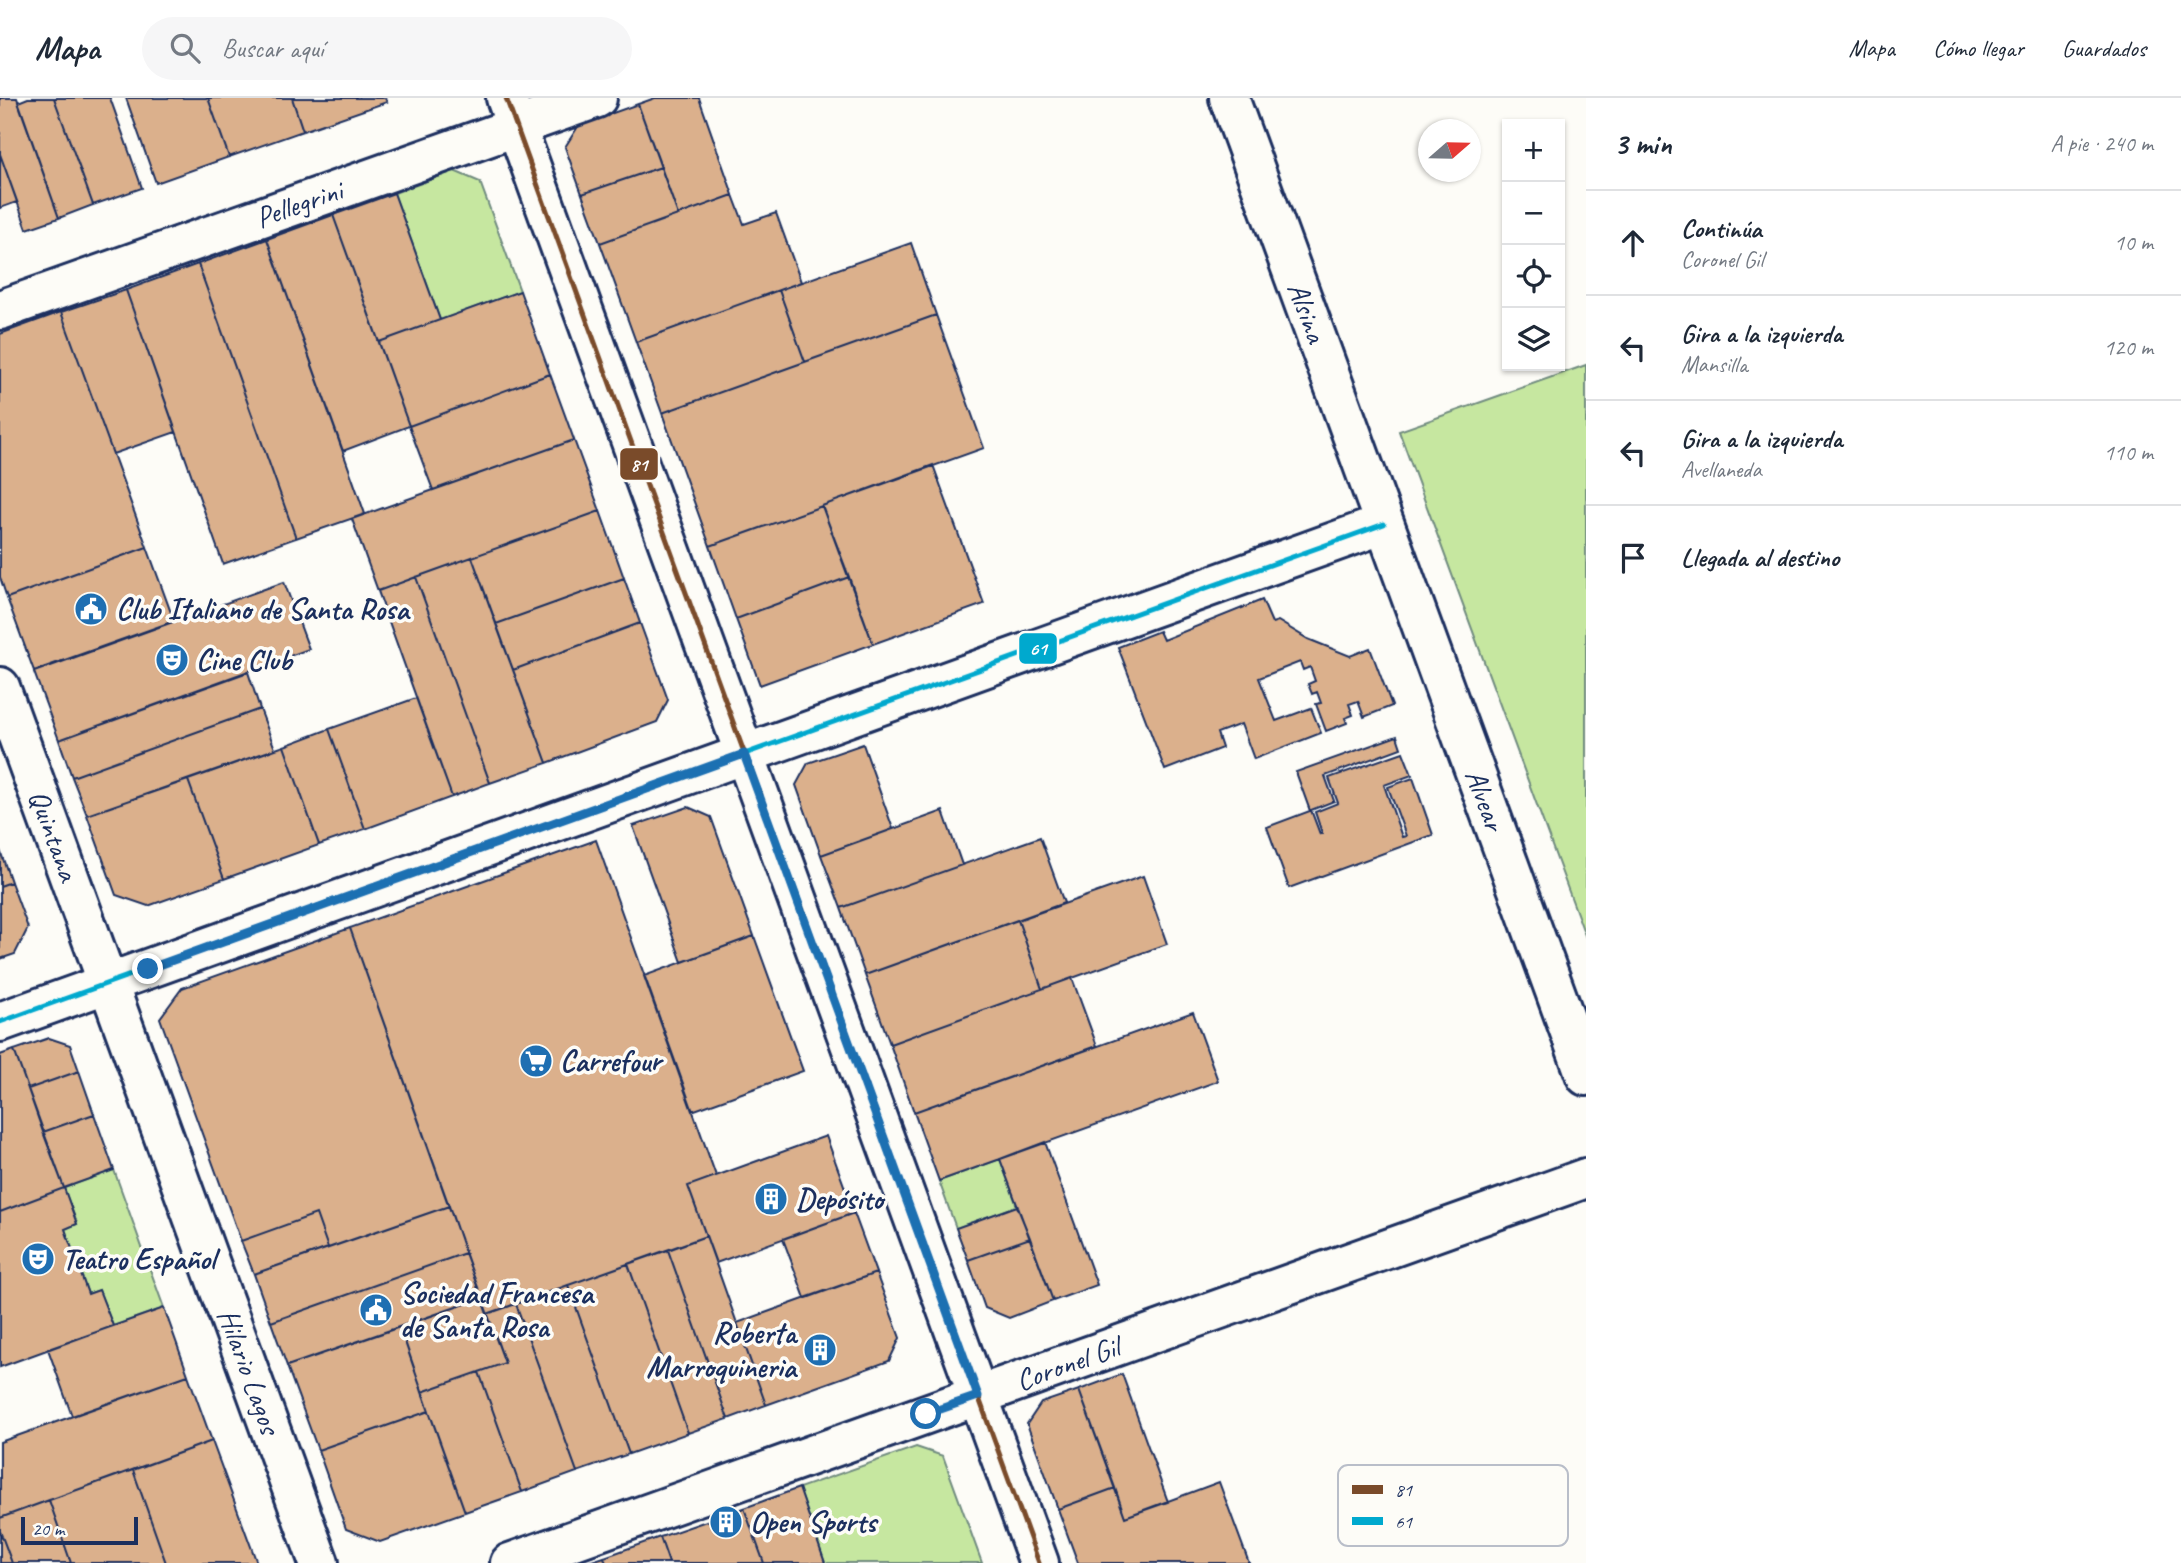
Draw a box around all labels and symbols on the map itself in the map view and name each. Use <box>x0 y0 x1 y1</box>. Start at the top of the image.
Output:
north arrow <box>1418 119 1481 182</box>
street label: Pellegrini <box>250 170 350 237</box>
street label: Alsina <box>1279 277 1336 349</box>
line badge: 81 <box>619 447 659 481</box>
text: 81 <box>630 453 650 477</box>
public building icon: Club Italiano de Santa Rosa <box>72 590 110 628</box>
place label: Club Italiano de Santa Rosa <box>116 590 411 628</box>
line badge: 61 <box>1018 632 1058 665</box>
text: 61 <box>1029 637 1049 661</box>
theatre icon: Cine Club <box>153 641 191 679</box>
place label: Cine Club <box>196 641 294 679</box>
street label: Alvear <box>1457 764 1514 838</box>
street label: Quintana <box>20 785 89 888</box>
route end <box>132 953 163 984</box>
supermarket icon: Carrefour <box>517 1042 555 1080</box>
place label: Carrefour <box>560 1042 664 1080</box>
building icon: Depósito <box>752 1180 790 1218</box>
place label: Depósito <box>796 1180 886 1218</box>
theatre icon: Teatro Español <box>19 1240 57 1278</box>
place label: Teatro Español <box>62 1240 221 1278</box>
place label: Sociedad Francesa de Santa Rosa <box>400 1274 596 1346</box>
public building icon: Sociedad Francesa de Santa Rosa <box>357 1291 395 1329</box>
street label: Hilario Lagos <box>209 1303 290 1441</box>
place label: Roberta Marroquineria <box>646 1314 799 1386</box>
street label: Coronel Gil <box>1010 1326 1129 1400</box>
building icon: Roberta Marroquineria <box>801 1331 839 1369</box>
route start <box>910 1398 941 1429</box>
legend <box>1338 1465 1568 1546</box>
text: 81 <box>1395 1478 1414 1502</box>
building icon: Open Sports <box>707 1503 745 1541</box>
place label: Open Sports <box>750 1503 880 1541</box>
text: 61 <box>1395 1510 1414 1534</box>
scale bar <box>21 1514 138 1546</box>

